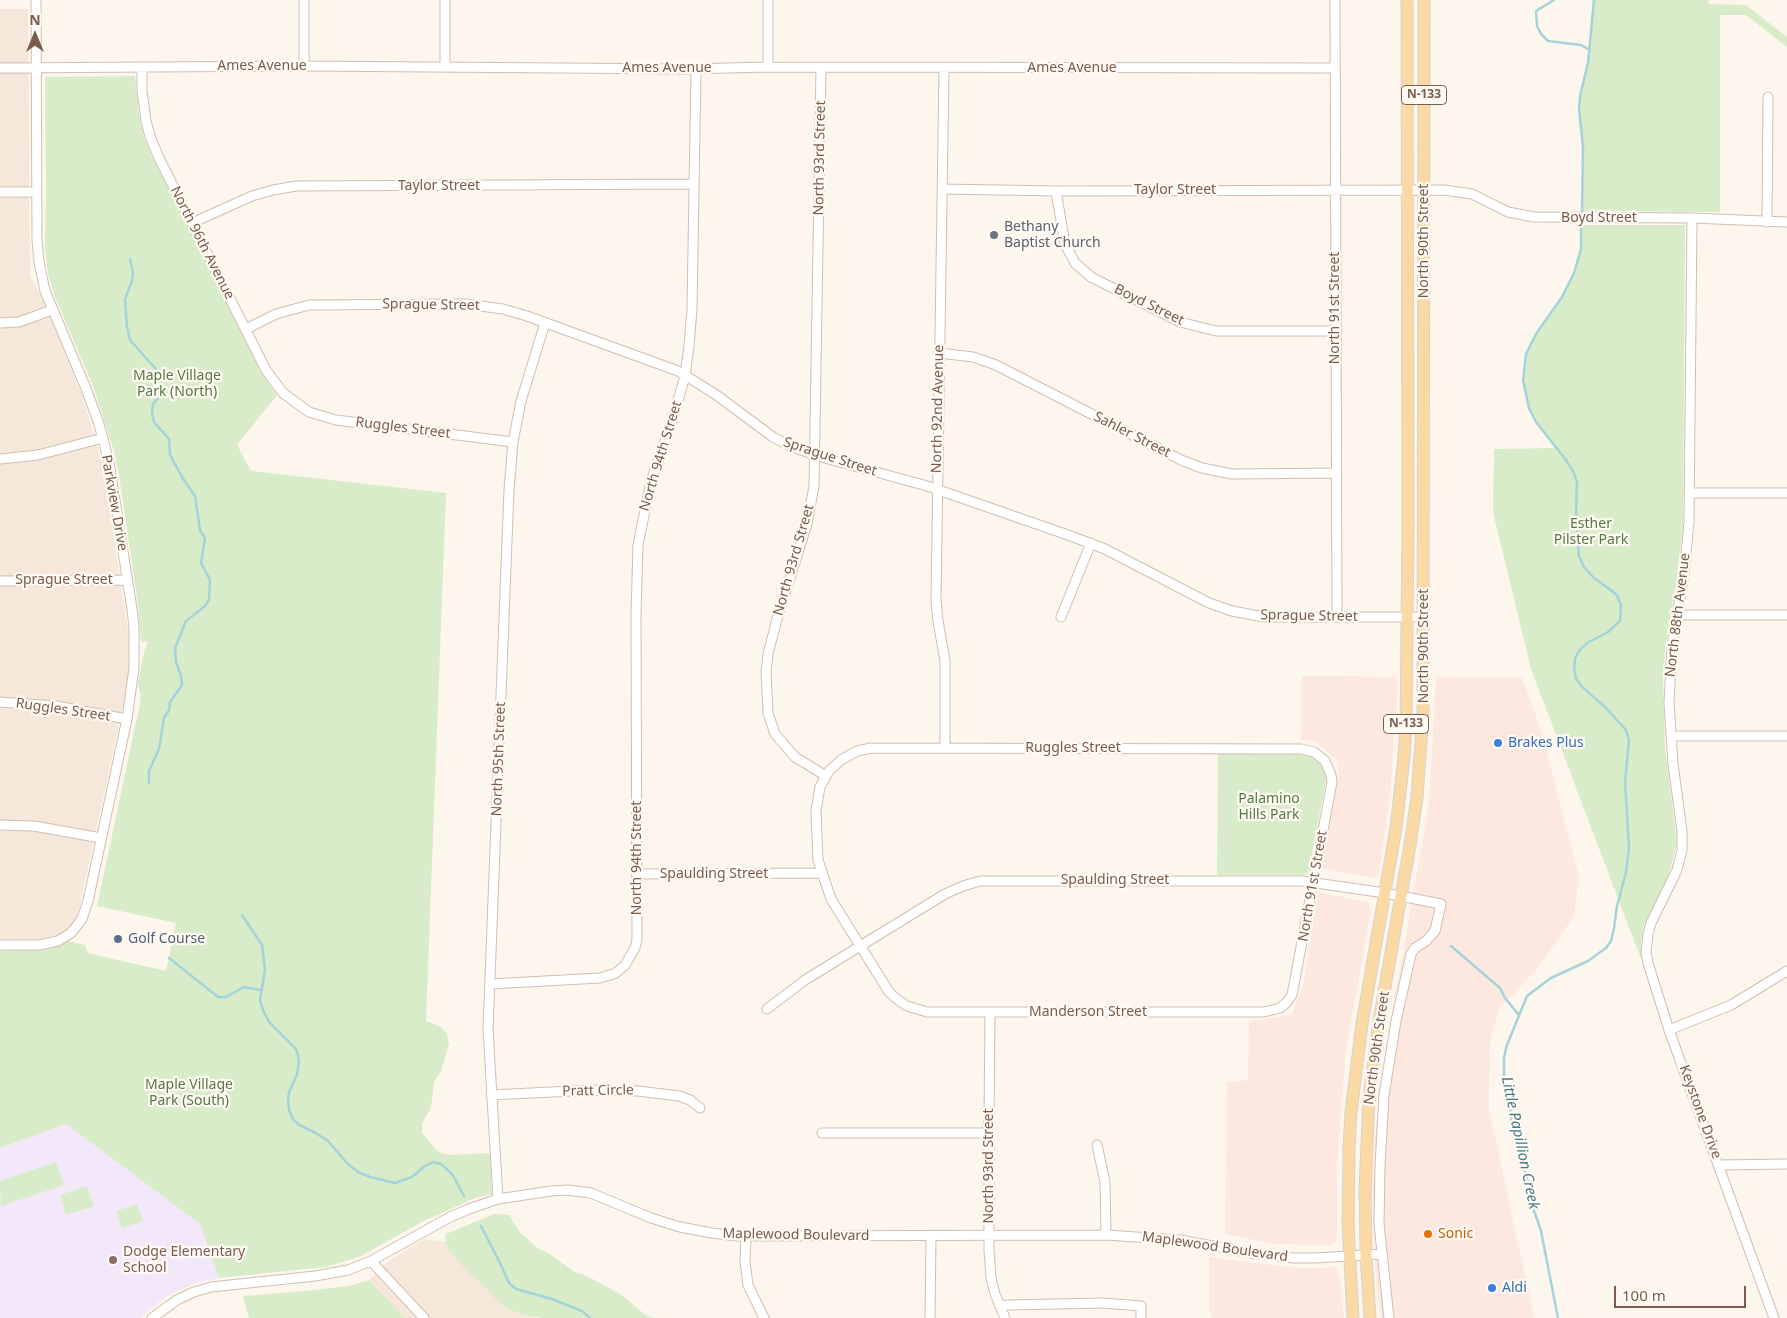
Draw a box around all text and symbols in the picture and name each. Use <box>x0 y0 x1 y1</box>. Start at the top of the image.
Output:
north arrow <box>10 10 60 60</box>
text: N <box>29 10 41 29</box>
street label: Ames Avenue <box>217 58 307 74</box>
street label: Ames Avenue <box>622 60 712 76</box>
street label: Ames Avenue <box>1027 60 1117 76</box>
road number: N-133 <box>1402 86 1446 104</box>
street label: North 93rd Street <box>811 100 829 216</box>
street label: Taylor Street <box>398 178 480 194</box>
street label: Taylor Street <box>1134 182 1216 198</box>
street label: North 96th Avenue <box>166 184 238 302</box>
street label: North 90th Street <box>1416 184 1432 298</box>
street label: Boyd Street <box>1561 210 1637 226</box>
place label: Bethany Baptist Church <box>1004 219 1101 252</box>
marker: Bethany Baptist Church <box>988 229 1000 241</box>
street label: North 91st Street <box>1327 252 1343 364</box>
street label: Boyd Street <box>1111 281 1187 329</box>
street label: Sprague Street <box>382 296 480 314</box>
street label: North 92nd Avenue <box>928 345 948 473</box>
park label: Maple Village Park (North) <box>133 368 221 401</box>
street label: North 94th Street <box>636 399 686 513</box>
street label: Sahler Street <box>1091 408 1173 462</box>
street label: Ruggles Street <box>355 414 451 442</box>
street label: Sprague Street <box>781 434 879 480</box>
street label: Parkview Drive <box>97 454 131 552</box>
street label: North 93rd Street <box>770 502 818 618</box>
park label: Esther Pilster Park <box>1554 516 1628 548</box>
street label: North 88th Avenue <box>1662 552 1694 678</box>
street label: Sprague Street <box>15 572 113 588</box>
street label: North 90th Street <box>1416 589 1432 703</box>
street label: Sprague Street <box>1260 607 1358 625</box>
street label: Ruggles Street <box>15 695 111 725</box>
street label: North 95th Street <box>489 701 509 817</box>
road number: N-133 <box>1384 714 1428 734</box>
place label: Brakes Plus <box>1508 735 1584 751</box>
marker: Brakes Plus <box>1492 737 1504 749</box>
street label: Ruggles Street <box>1025 740 1121 756</box>
park label: Palamino Hills Park <box>1238 791 1300 824</box>
street label: North 94th Street <box>629 801 645 915</box>
street label: North 91st Street <box>1295 829 1331 943</box>
street label: Spaulding Street <box>660 866 768 882</box>
street label: Spaulding Street <box>1061 872 1169 888</box>
place label: Golf Course <box>128 931 205 947</box>
marker: Golf Course <box>112 933 124 945</box>
street label: North 90th Street <box>1361 990 1393 1106</box>
street label: Manderson Street <box>1029 1004 1147 1020</box>
street label: Keystone Drive <box>1675 1063 1725 1161</box>
water label: Little Papillion Creek <box>1497 1075 1543 1211</box>
park label: Maple Village Park (South) <box>145 1077 233 1110</box>
street label: Pratt Circle <box>562 1082 634 1100</box>
street label: North 93rd Street <box>981 1108 997 1224</box>
street label: Maplewood Boulevard <box>722 1225 870 1245</box>
place label: Sonic <box>1438 1226 1473 1242</box>
street label: Maplewood Boulevard <box>1141 1228 1289 1266</box>
marker: Sonic <box>1422 1228 1434 1240</box>
place label: Dodge Elementary School <box>123 1244 245 1276</box>
marker: Dodge Elementary School <box>107 1254 119 1266</box>
scale bar <box>1617 1276 1750 1308</box>
place label: Aldi <box>1502 1280 1527 1296</box>
marker: Aldi <box>1486 1282 1498 1294</box>
text: 100 m <box>1622 1285 1666 1305</box>

